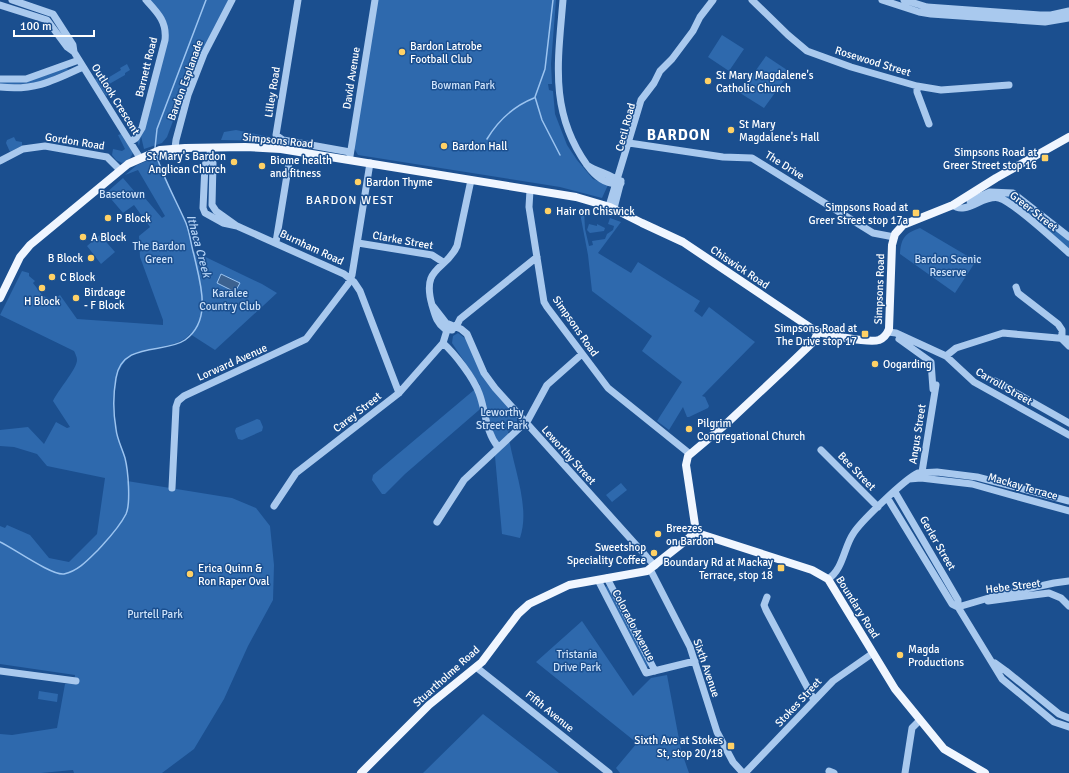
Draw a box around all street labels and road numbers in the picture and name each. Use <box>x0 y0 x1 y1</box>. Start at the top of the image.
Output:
street label: Barnett Road <box>133 36 160 99</box>
street label: Bardon Esplanade <box>165 38 206 122</box>
street label: Rosewood Street <box>833 44 912 79</box>
street label: David Avenue <box>340 46 363 110</box>
street label: Outlook Crescent <box>89 62 143 137</box>
street label: Lilley Road <box>262 66 283 118</box>
street label: Cecil Road <box>613 101 638 153</box>
street label: Gordon Road <box>44 130 106 153</box>
street label: Simpsons Road <box>242 130 314 151</box>
street label: The Drive <box>763 148 807 183</box>
street label: Greer Street <box>1007 189 1060 234</box>
street label: Burnham Road <box>278 227 346 268</box>
street label: Clarke Street <box>372 229 434 252</box>
street label: Chiswick Road <box>708 243 772 292</box>
street label: Simpsons Road <box>872 253 887 325</box>
street label: Simpsons Road <box>550 293 601 359</box>
street label: Lorward Avenue <box>195 341 269 384</box>
street label: Carroll Street <box>973 365 1034 408</box>
street label: Carey Street <box>331 389 384 435</box>
street label: Angus Street <box>906 403 929 465</box>
street label: Leworthy Street <box>539 423 598 487</box>
street label: Bee Street <box>835 449 878 494</box>
street label: Mackay Terrace <box>986 470 1059 503</box>
street label: Gerler Street <box>917 514 958 573</box>
street label: Boundary Road <box>833 574 882 641</box>
street label: Hebe Street <box>985 577 1041 596</box>
street label: Colorado Avenue <box>609 587 658 663</box>
street label: Sixth Avenue <box>690 637 723 699</box>
street label: Stuartholme Road <box>410 643 482 710</box>
street label: Stokes Street <box>772 675 824 730</box>
street label: Fifth Avenue <box>523 688 577 735</box>

